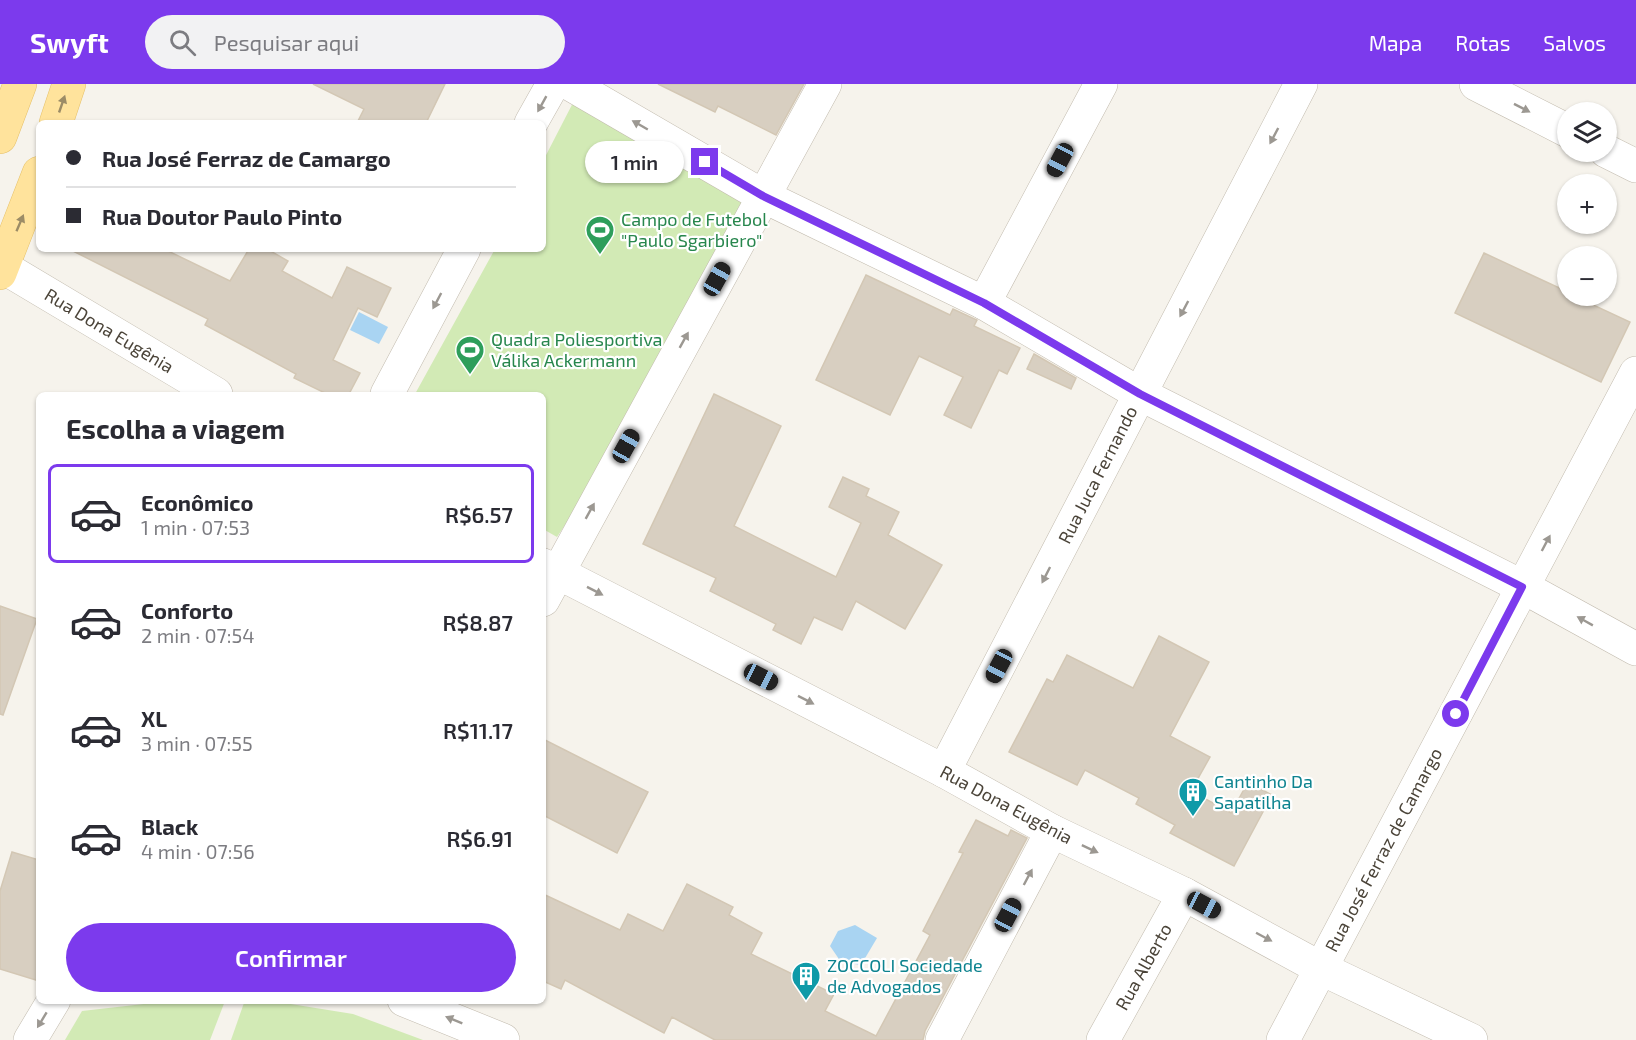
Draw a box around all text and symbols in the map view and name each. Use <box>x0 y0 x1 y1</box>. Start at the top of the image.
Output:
search box <box>145 15 565 69</box>
text: Swyft <box>30 25 109 59</box>
icon: search <box>166 26 199 59</box>
text: Pesquisar aqui <box>214 29 359 55</box>
text: Mapa <box>1369 30 1422 55</box>
text: Rotas <box>1455 30 1510 55</box>
text: Salvos <box>1543 30 1606 55</box>
one-way arrow <box>58 94 68 112</box>
one-way arrow <box>537 95 547 112</box>
map controls <box>1557 102 1617 306</box>
button: layers <box>1557 102 1617 162</box>
one-way arrow <box>1513 103 1530 112</box>
one-way arrow <box>631 120 648 130</box>
one-way arrow <box>1269 128 1279 145</box>
car <box>1044 140 1076 180</box>
callout: 1 min <box>585 141 684 183</box>
text: Rua José Ferraz de Camargo <box>102 145 391 171</box>
route end <box>691 148 718 175</box>
text: 1 min <box>611 150 658 174</box>
button: + <box>1557 174 1617 234</box>
text: Rua Doutor Paulo Pinto <box>102 203 342 229</box>
place label: Campo de Futebol "Paulo Sgarbiero" <box>621 208 768 251</box>
one-way arrow <box>15 214 25 232</box>
sports icon: Campo de Futebol "Paulo Sgarbiero" <box>584 214 616 256</box>
button: − <box>1557 246 1617 306</box>
car <box>700 259 734 299</box>
street label: Rua Dona Eugênia <box>41 283 178 377</box>
one-way arrow <box>432 292 442 309</box>
one-way arrow <box>1179 301 1189 318</box>
place label: Quadra Poliesportiva Válika Ackermann <box>491 328 663 371</box>
one-way arrow <box>679 332 689 349</box>
sports icon: Quadra Poliesportiva Válika Ackermann <box>454 334 486 376</box>
street label: Rua Juca Fernando <box>1053 402 1141 547</box>
text: Escolha a viagem <box>66 412 285 444</box>
car <box>609 426 643 466</box>
icon: car <box>69 487 123 541</box>
text: Econômico <box>141 489 253 515</box>
text: R$6.57 <box>445 501 513 527</box>
one-way arrow <box>585 503 595 520</box>
text: 1 min · 07:53 <box>141 515 250 539</box>
one-way arrow <box>1541 534 1551 551</box>
one-way arrow <box>1041 567 1051 584</box>
one-way arrow <box>587 586 604 596</box>
icon: car <box>69 595 123 649</box>
text: Conforto <box>141 597 233 623</box>
text: R$8.87 <box>443 609 513 635</box>
one-way arrow <box>1576 616 1593 626</box>
text: 2 min · 07:54 <box>141 623 254 647</box>
car <box>983 646 1015 686</box>
car <box>741 661 781 693</box>
one-way arrow <box>797 695 814 705</box>
route start <box>1442 700 1469 727</box>
icon: car <box>69 703 123 757</box>
text: XL <box>141 705 167 731</box>
text: R$11.17 <box>443 717 513 743</box>
text: 3 min · 07:55 <box>141 731 253 755</box>
street label: Rua José Ferraz de Camargo <box>1320 744 1446 955</box>
street label: Rua Dona Eugênia <box>937 760 1076 848</box>
place label: Cantinho Da Sapatilha <box>1214 770 1313 813</box>
building icon: Cantinho Da Sapatilha <box>1177 776 1209 818</box>
icon: car <box>69 811 123 865</box>
text: Black <box>141 813 198 839</box>
text: R$6.91 <box>446 825 513 851</box>
text: 4 min · 07:56 <box>141 839 255 863</box>
one-way arrow <box>1081 845 1098 854</box>
one-way arrow <box>1023 868 1033 885</box>
car <box>1184 889 1224 921</box>
car <box>992 895 1024 935</box>
street label: Rua Alberto <box>1110 919 1176 1014</box>
button: Confirmar <box>66 923 516 992</box>
one-way arrow <box>1256 932 1273 942</box>
place label: ZOCCOLI Sociedade de Advogados <box>827 954 983 997</box>
building icon: ZOCCOLI Sociedade de Advogados <box>790 960 822 1002</box>
one-way arrow <box>37 1012 48 1028</box>
one-way arrow <box>444 1015 462 1025</box>

